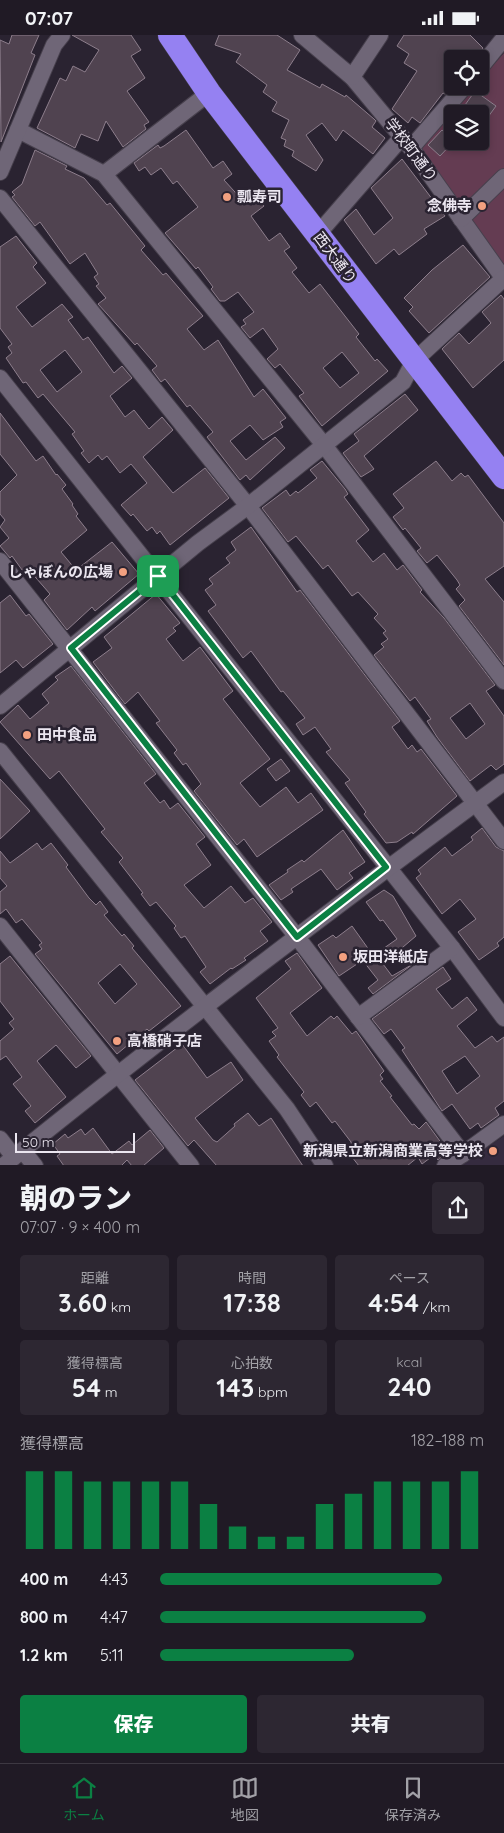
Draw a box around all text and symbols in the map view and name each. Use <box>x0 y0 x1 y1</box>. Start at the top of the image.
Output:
text: 07:07 <box>25 6 73 30</box>
map controls <box>444 50 489 150</box>
button: locate <box>444 50 489 95</box>
button: layers <box>444 105 489 150</box>
street label: 学校町通り <box>381 114 442 185</box>
place label: 瓢寿司 <box>237 187 282 206</box>
marker: 瓢寿司 <box>221 191 233 203</box>
place label: 念佛寺 <box>427 196 472 215</box>
marker: 念佛寺 <box>476 200 488 212</box>
street label: 西大通り <box>310 228 361 287</box>
pin <box>137 555 179 597</box>
place label: しゃぼんの広場 <box>8 562 113 581</box>
icon: arrive <box>144 562 172 590</box>
marker: しゃぼんの広場 <box>117 566 129 578</box>
place label: 田中食品 <box>37 725 97 744</box>
marker: 田中食品 <box>21 729 33 741</box>
place label: 坂田洋紙店 <box>353 947 428 966</box>
marker: 坂田洋紙店 <box>337 951 349 963</box>
place label: 高橋硝子店 <box>127 1031 202 1050</box>
marker: 高橋硝子店 <box>111 1035 123 1047</box>
scale bar <box>15 1131 135 1154</box>
text: 50 m <box>22 1133 55 1151</box>
place label: 新潟県立新潟商業高等学校 <box>303 1141 483 1160</box>
marker: 新潟県立新潟商業高等学校 <box>487 1145 499 1157</box>
text: 朝のラン <box>20 1180 132 1215</box>
button: share <box>432 1182 484 1234</box>
text: 07:07 · 9 × 400 m <box>20 1217 140 1237</box>
text: 距離 <box>81 1269 109 1287</box>
text: 時間 <box>238 1269 266 1287</box>
text: ペース <box>389 1269 430 1287</box>
text: 3.60 <box>58 1287 107 1318</box>
text: 17:38 <box>223 1287 281 1318</box>
text: 4:54 <box>368 1287 419 1318</box>
text: km <box>107 1298 131 1316</box>
text: /km <box>419 1298 450 1316</box>
text: kcal <box>396 1353 422 1371</box>
text: 獲得標高 <box>67 1354 123 1372</box>
text: 心拍数 <box>231 1354 273 1372</box>
text: 240 <box>387 1371 431 1402</box>
text: 54 <box>72 1372 101 1403</box>
text: 143 <box>216 1372 254 1403</box>
text: m <box>101 1383 118 1401</box>
text: bpm <box>254 1383 288 1401</box>
text: 182–188 m <box>411 1430 484 1450</box>
text: 獲得標高 <box>20 1433 84 1453</box>
text: 400 m <box>20 1569 68 1589</box>
text: 4:43 <box>100 1569 128 1589</box>
text: 800 m <box>20 1607 68 1627</box>
text: 4:47 <box>100 1607 128 1627</box>
text: 1.2 km <box>20 1645 68 1665</box>
text: 5:11 <box>100 1645 124 1665</box>
button: 保存 <box>20 1695 247 1753</box>
button: 共有 <box>257 1695 484 1753</box>
tab: ホーム <box>63 1774 105 1824</box>
tab: 地図 <box>231 1774 259 1824</box>
tab: 保存済み <box>385 1774 441 1824</box>

